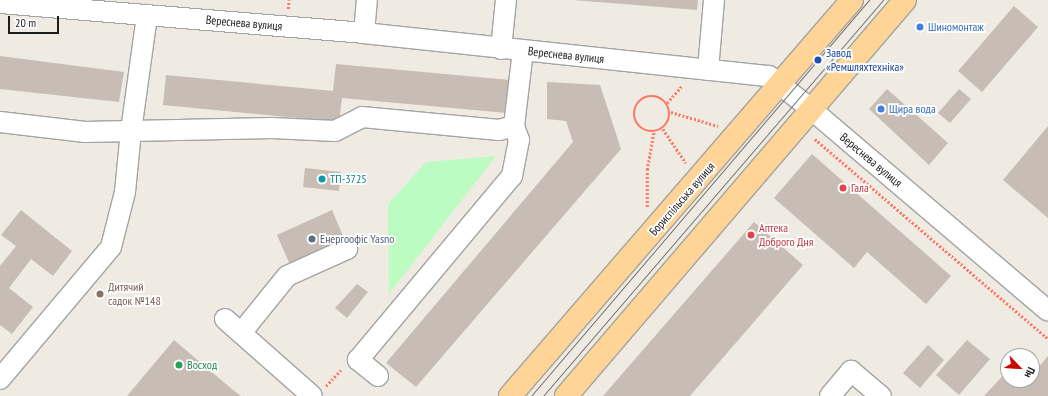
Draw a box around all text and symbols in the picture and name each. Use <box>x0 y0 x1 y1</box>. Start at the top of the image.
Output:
scale bar <box>10 8 61 34</box>
street label: Вереснева вулиця <box>205 12 283 34</box>
text: 20 m <box>15 15 36 30</box>
place label: Шиномонтаж <box>928 20 984 34</box>
marker: Шиномонтаж <box>915 22 925 32</box>
street label: Вереснева вулиця <box>527 44 605 66</box>
place label: Завод «Ремшляхтехніка» <box>826 46 904 74</box>
marker: Завод «Ремшляхтехніка» <box>813 55 823 65</box>
place label: Щира вода <box>889 102 936 116</box>
marker: Щира вода <box>876 104 886 114</box>
street label: Вереснева вулиця <box>837 130 905 190</box>
street label: Бориспільська вулиця <box>646 159 718 239</box>
place label: ТП-3725 <box>330 172 367 186</box>
marker: ТП-3725 <box>317 174 327 184</box>
place label: Гала <box>851 181 869 195</box>
marker: Гала <box>838 183 848 193</box>
place label: Аптека Доброго Дня <box>759 221 814 249</box>
marker: Аптека Доброго Дня <box>746 230 756 240</box>
place label: Енергоофіс Yasno <box>320 232 394 246</box>
marker: Енергоофіс Yasno <box>307 234 317 244</box>
place label: Дитячий садок №148 <box>108 280 161 308</box>
marker: Дитячий садок №148 <box>95 289 105 299</box>
north arrow <box>1000 348 1040 388</box>
place label: Восход <box>187 358 217 372</box>
marker: Восход <box>174 360 184 370</box>
text: Пн <box>1021 365 1039 380</box>

